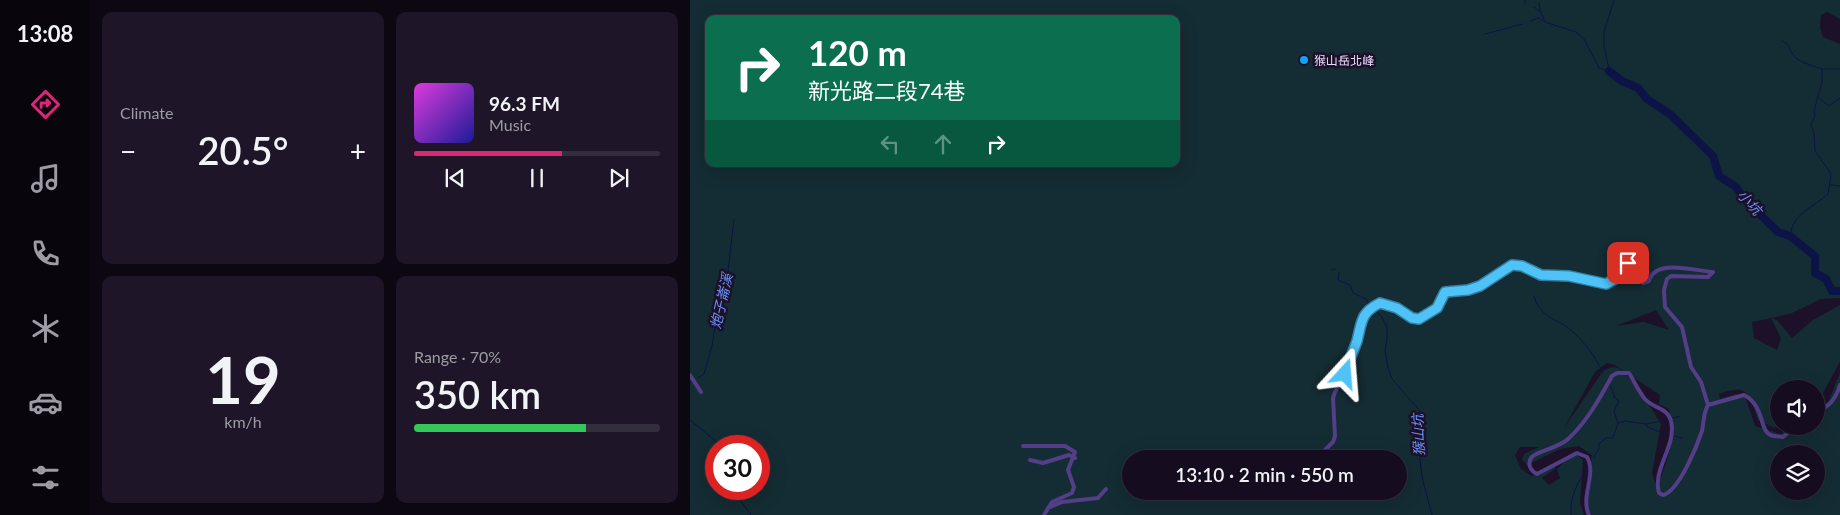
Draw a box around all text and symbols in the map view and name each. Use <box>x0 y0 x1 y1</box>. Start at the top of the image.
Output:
text: 13:08 <box>17 20 73 47</box>
text: 120 m <box>808 31 907 73</box>
icon: right <box>725 35 790 100</box>
place label: 猴山岳北峰 <box>1314 53 1374 68</box>
marker: 猴山岳北峰 <box>1298 54 1310 66</box>
text: 新光路二段74巷 <box>808 77 966 104</box>
icon: directions <box>28 87 63 122</box>
text: 96.3 FM <box>489 92 560 115</box>
text: Climate <box>120 103 173 122</box>
text: Music <box>489 115 531 134</box>
text: 20.5° <box>198 127 288 173</box>
icon: left <box>876 130 904 158</box>
icon: ahead <box>929 130 957 158</box>
icon: right <box>982 130 1010 158</box>
text: − <box>120 134 136 168</box>
text: + <box>350 134 366 168</box>
icon: music <box>28 161 63 196</box>
icon: previous <box>441 164 469 192</box>
icon: pause <box>523 164 551 192</box>
icon: next <box>605 164 633 192</box>
water label: 小坑 <box>1734 186 1767 220</box>
icon: phone <box>28 236 63 271</box>
pin <box>1607 242 1649 284</box>
icon: arrive <box>1614 249 1642 277</box>
water label: 炮子崙溪 <box>706 270 736 330</box>
icon: climate <box>28 311 63 346</box>
text: 19 <box>205 340 281 418</box>
text: Range · 70% <box>414 347 501 366</box>
position arrow <box>1318 347 1370 399</box>
text: 350 km <box>414 371 541 417</box>
map controls <box>1770 380 1825 500</box>
button: sound <box>1770 380 1825 435</box>
icon: car <box>28 385 63 420</box>
text: km/h <box>224 412 262 431</box>
water label: 猴山坑 <box>1408 412 1428 456</box>
speed limit sign: 30 <box>705 435 770 500</box>
button: layers <box>1770 445 1825 500</box>
icon: filters <box>28 460 63 495</box>
text: 13:10 · 2 min · 550 m <box>1175 463 1354 486</box>

